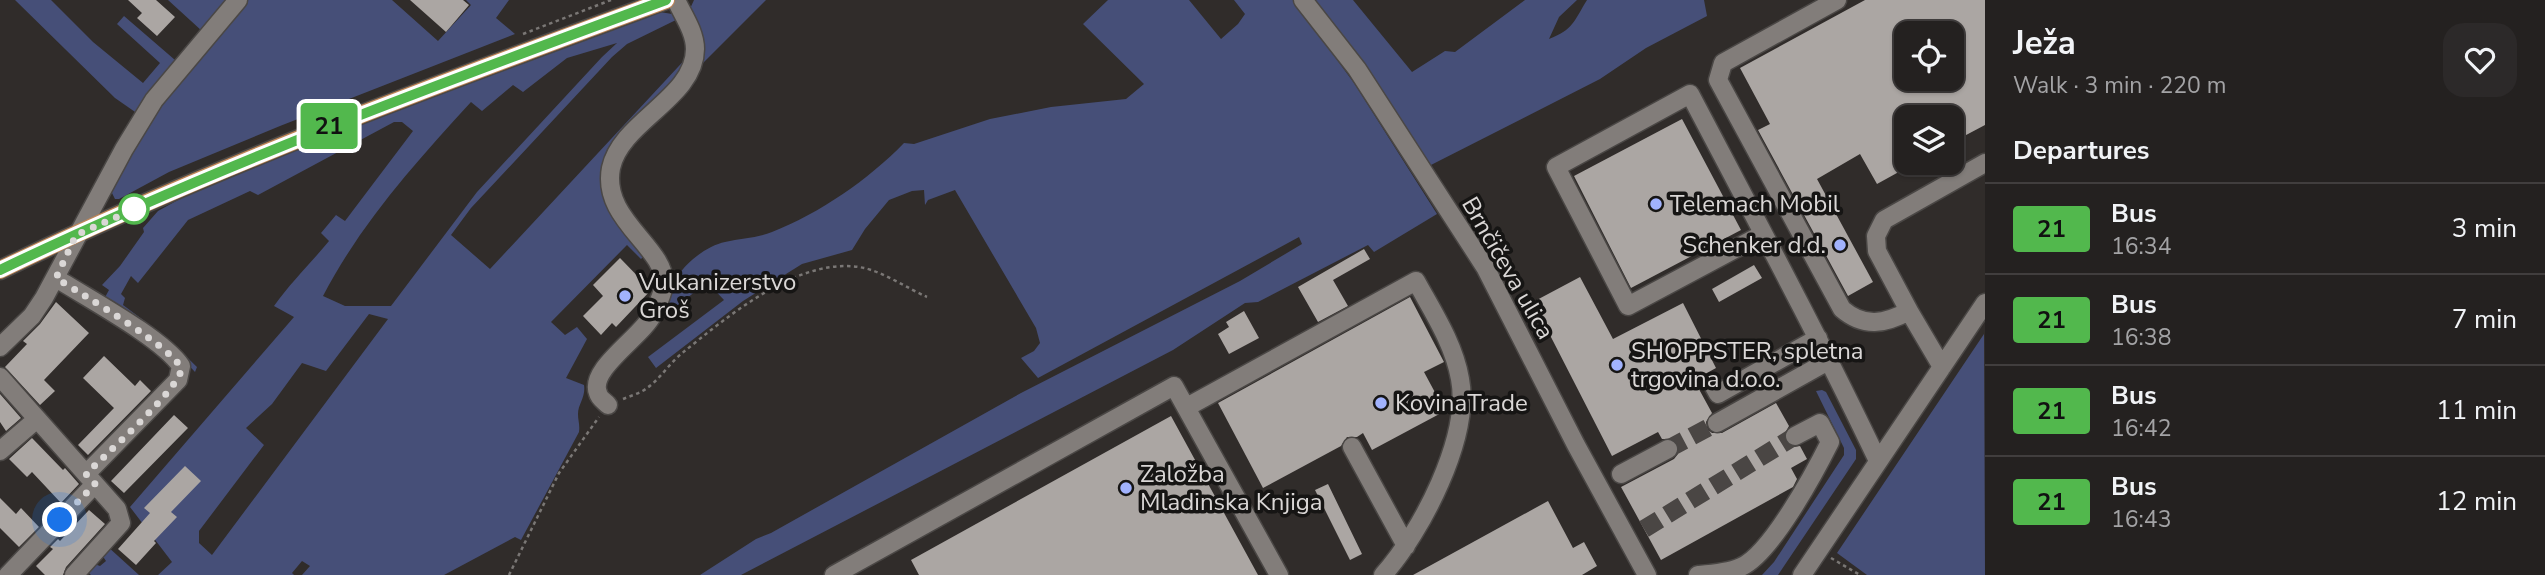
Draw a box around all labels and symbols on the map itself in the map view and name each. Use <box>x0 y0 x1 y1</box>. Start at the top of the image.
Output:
line badge: 21 <box>298 103 360 149</box>
place label: Telemach Mobil <box>1670 188 1840 220</box>
street label: Brnčičeva ulica <box>1454 191 1562 345</box>
unlabelled marker <box>119 194 149 224</box>
marker: Telemach Mobil <box>1648 196 1664 212</box>
place label: Schenker d.d. <box>1682 229 1826 261</box>
marker: Schenker d.d. <box>1832 237 1848 253</box>
place label: Vulkanizerstvo Groš <box>638 266 796 326</box>
marker: Vulkanizerstvo Groš <box>617 288 633 304</box>
place label: SHOPPSTER, spletna trgovina d.o.o. <box>1631 335 1864 395</box>
marker: SHOPPSTER, spletna trgovina d.o.o. <box>1609 357 1625 373</box>
place label: KovinaTrade <box>1395 387 1528 419</box>
marker: KovinaTrade <box>1373 395 1389 411</box>
place label: Založba Mladinska Knjiga <box>1140 458 1323 518</box>
marker: Založba Mladinska Knjiga <box>1118 480 1134 496</box>
your location <box>42 502 77 537</box>

